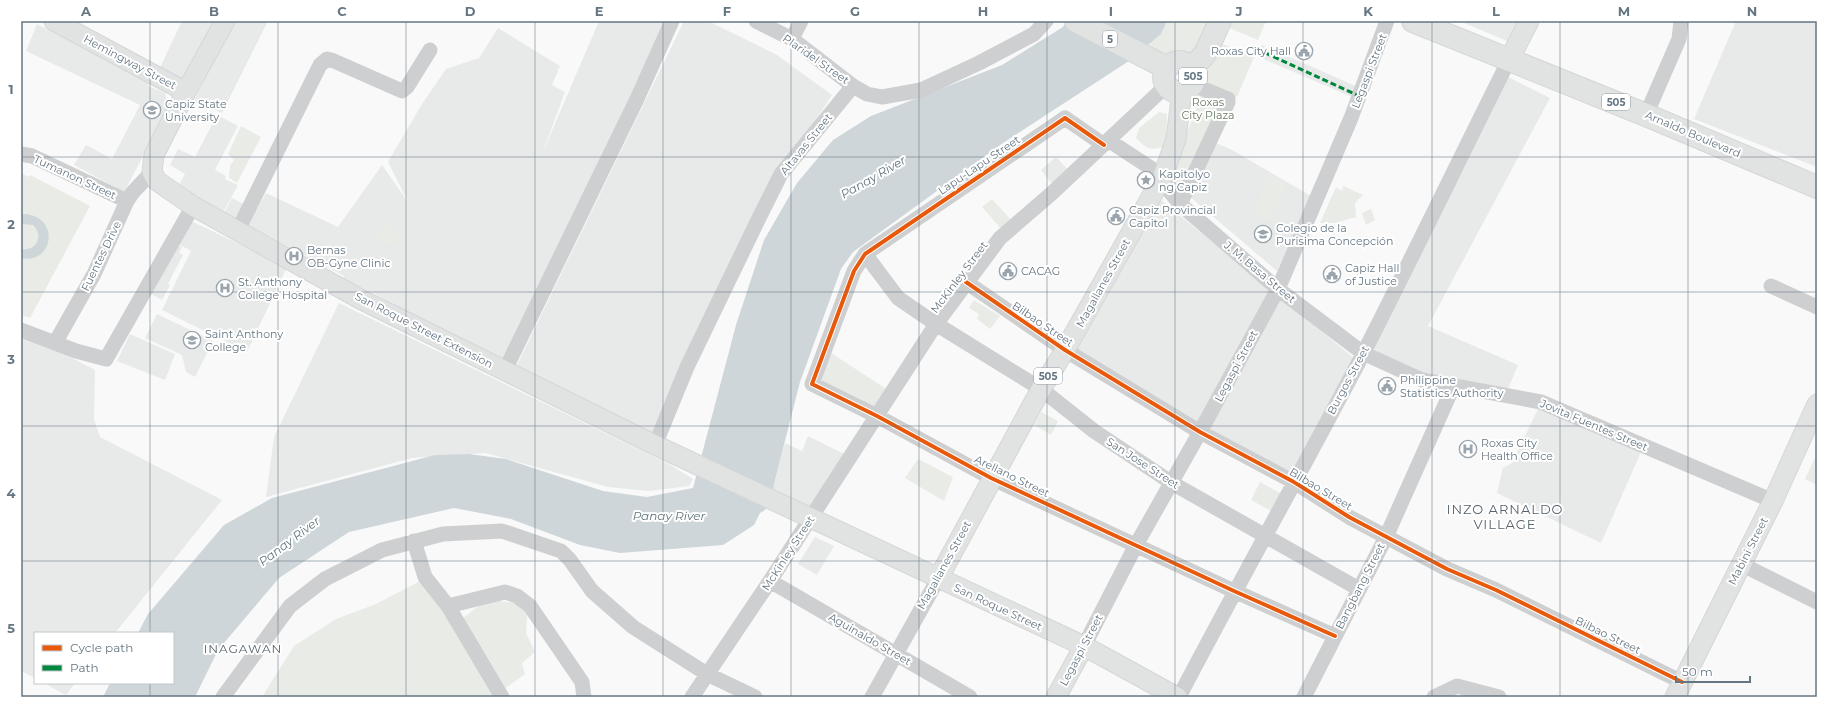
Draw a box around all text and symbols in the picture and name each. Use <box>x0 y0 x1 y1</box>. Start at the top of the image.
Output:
text: A <box>80 3 92 19</box>
text: B <box>209 3 219 19</box>
text: C <box>337 3 347 19</box>
text: D <box>465 3 476 19</box>
text: E <box>595 3 604 19</box>
text: F <box>723 3 731 19</box>
text: G <box>850 3 860 19</box>
text: H <box>978 3 988 19</box>
text: I <box>1109 3 1113 19</box>
text: J <box>1234 3 1243 19</box>
text: K <box>1363 3 1373 19</box>
text: L <box>1492 3 1500 19</box>
text: M <box>1618 3 1630 19</box>
text: N <box>1747 3 1757 19</box>
street label: Plaridel Street <box>780 31 852 87</box>
road number: 5 <box>1103 31 1117 47</box>
street label: Legaspi Street <box>1348 31 1390 110</box>
street label: Hemingway Street <box>81 32 179 93</box>
public building icon: Roxas City Hall <box>1294 41 1314 61</box>
place label: Roxas City Hall <box>1211 44 1291 58</box>
road number: 505 <box>1179 68 1207 84</box>
text: 1 <box>8 81 14 97</box>
road number: 505 <box>1602 94 1630 110</box>
park label: Roxas City Plaza <box>1181 95 1235 122</box>
place label: Capiz State University <box>165 97 227 124</box>
school or university icon: Capiz State University <box>142 100 162 120</box>
street label: Arnaldo Boulevard <box>1643 108 1743 160</box>
street label: Altavas Street <box>777 110 835 178</box>
street label: Lapu-Lapu Street <box>935 132 1023 198</box>
street label: Tumanon Street <box>31 152 119 203</box>
water label: Panay River <box>838 152 908 202</box>
place label: Kapitolyo ng Capiz <box>1159 167 1210 194</box>
place icon: Kapitolyo ng Capiz <box>1136 170 1156 190</box>
place label: Capiz Provincial Capitol <box>1129 203 1216 230</box>
public building icon: Capiz Provincial Capitol <box>1106 206 1126 226</box>
text: 2 <box>7 216 15 232</box>
street label: Fuentes Drive <box>78 218 124 293</box>
place label: Colegio de la Purisima Concepción <box>1276 221 1393 248</box>
school or university icon: Colegio de la Purisima Concepción <box>1253 224 1273 244</box>
street label: Magallanes Street <box>1073 236 1133 330</box>
street label: J. M. Basa Street <box>1221 237 1299 306</box>
street label: McKinley Street <box>927 238 991 316</box>
place label: Bernas OB-Gyne Clinic <box>307 243 391 270</box>
hospital icon: Bernas OB-Gyne Clinic <box>284 246 304 266</box>
public building icon: CACAG <box>998 261 1018 281</box>
place label: Capiz Hall of Justice <box>1345 261 1399 288</box>
place label: CACAG <box>1021 264 1060 278</box>
public building icon: Capiz Hall of Justice <box>1322 264 1342 284</box>
place label: St. Anthony College Hospital <box>238 275 327 302</box>
hospital icon: St. Anthony College Hospital <box>215 278 235 298</box>
street label: San Roque Street Extension <box>353 289 495 371</box>
street label: Bilbao Street <box>1010 298 1077 350</box>
place label: Saint Anthony College <box>205 327 283 354</box>
street label: Legaspi Street <box>1211 327 1261 404</box>
school or university icon: Saint Anthony College <box>182 330 202 350</box>
street label: Burgos Street <box>1324 343 1372 417</box>
text: 3 <box>6 351 15 367</box>
road number: 505 <box>1034 368 1062 384</box>
place label: Philippine Statistics Authority <box>1400 373 1503 400</box>
public building icon: Philippine Statistics Authority <box>1377 376 1397 396</box>
street label: Jovita Fuentes Street <box>1537 396 1650 454</box>
street label: San Jose Street <box>1104 434 1183 492</box>
place label: Roxas City Health Office <box>1481 436 1553 463</box>
hospital icon: Roxas City Health Office <box>1458 439 1478 459</box>
street label: Arellano Street <box>972 452 1052 500</box>
street label: Bilbao Street <box>1287 465 1356 514</box>
text: 4 <box>7 485 16 501</box>
district label: INZO ARNALDO VILLAGE <box>1446 501 1564 532</box>
water label: Panay River <box>633 508 706 523</box>
street label: McKinley Street <box>759 512 818 593</box>
water label: Panay River <box>255 513 323 569</box>
street label: Mabini Street <box>1725 514 1771 587</box>
street label: Magallanes Street <box>914 518 974 612</box>
street label: Bangbang Street <box>1332 540 1388 631</box>
street label: San Roque Street <box>952 580 1045 634</box>
street label: Aguinaldo Street <box>826 610 914 669</box>
street label: Legaspi Street <box>1056 611 1106 688</box>
street label: Bilbao Street <box>1573 613 1644 657</box>
text: 5 <box>7 620 15 636</box>
legend <box>34 632 174 684</box>
text: Cycle path <box>70 640 133 655</box>
district label: INAGAWAN <box>204 641 282 656</box>
scale bar <box>1676 658 1750 684</box>
text: Path <box>70 660 99 675</box>
text: 50 m <box>1682 664 1713 679</box>

